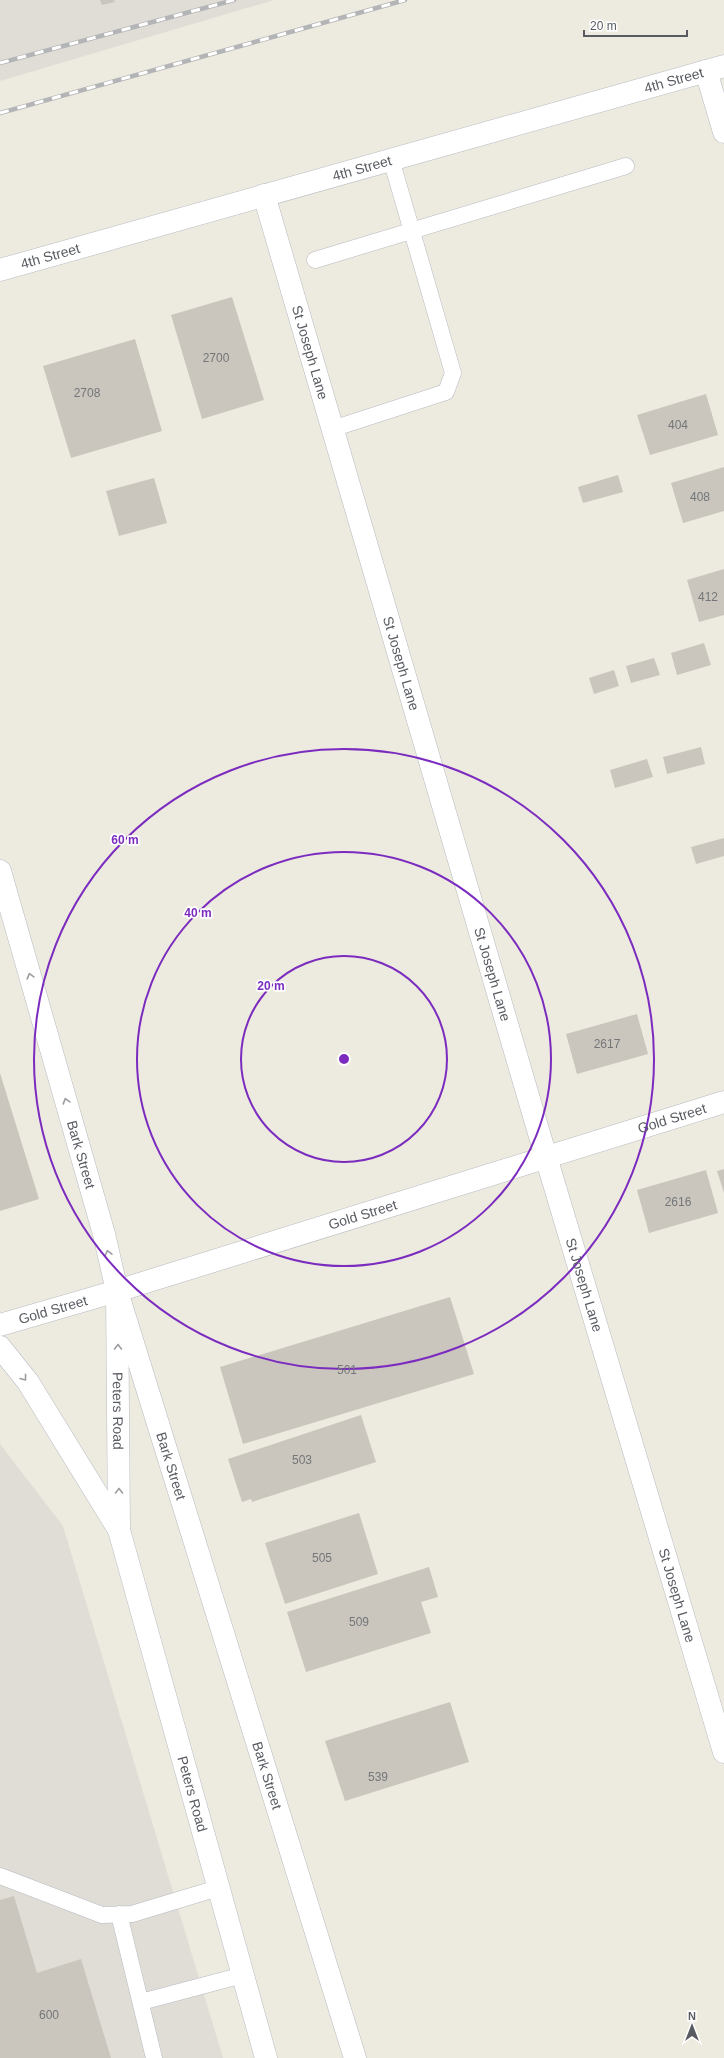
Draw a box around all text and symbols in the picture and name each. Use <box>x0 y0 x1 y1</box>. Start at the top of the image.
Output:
scale bar <box>584 12 687 38</box>
text: 20 m <box>590 19 617 33</box>
street label: 4th Street <box>642 64 705 96</box>
street label: 4th Street <box>330 152 393 184</box>
street label: 4th Street <box>19 240 82 272</box>
street label: St Joseph Lane <box>289 303 332 402</box>
house number: 2700 <box>203 351 230 365</box>
house number: 2708 <box>74 386 101 400</box>
house number: 404 <box>668 418 688 432</box>
house number: 408 <box>690 490 710 504</box>
house number: 412 <box>698 590 718 604</box>
street label: St Joseph Lane <box>380 614 423 712</box>
text: 60 m <box>111 833 139 847</box>
text: 40 m <box>184 906 212 920</box>
street label: St Joseph Lane <box>471 925 514 1023</box>
one-way arrow <box>26 972 35 979</box>
text: 20 m <box>257 979 285 993</box>
house number: 2617 <box>594 1037 621 1051</box>
centre of rings <box>337 1052 351 1066</box>
one-way arrow <box>62 1097 71 1104</box>
street label: Gold Street <box>636 1100 708 1136</box>
street label: Bark Street <box>64 1119 99 1191</box>
house number: 2616 <box>665 1195 692 1209</box>
street label: Gold Street <box>326 1196 399 1233</box>
street label: St Joseph Lane <box>563 1236 606 1334</box>
one-way arrow <box>105 1250 113 1256</box>
street label: Gold Street <box>17 1292 89 1327</box>
one-way arrow <box>114 1344 122 1350</box>
house number: 501 <box>337 1363 357 1377</box>
street label: Peters Road <box>110 1372 126 1450</box>
one-way arrow <box>19 1373 26 1380</box>
street label: Bark Street <box>153 1430 189 1502</box>
house number: 503 <box>292 1453 312 1467</box>
one-way arrow <box>115 1488 123 1494</box>
street label: St Joseph Lane <box>656 1546 699 1644</box>
house number: 505 <box>312 1551 332 1565</box>
house number: 509 <box>349 1615 369 1629</box>
street label: Bark Street <box>249 1740 285 1811</box>
street label: Peters Road <box>174 1754 211 1834</box>
house number: 539 <box>368 1770 388 1784</box>
north arrow <box>672 2006 712 2046</box>
house number: 600 <box>39 2008 59 2022</box>
text: N <box>688 2010 696 2022</box>

